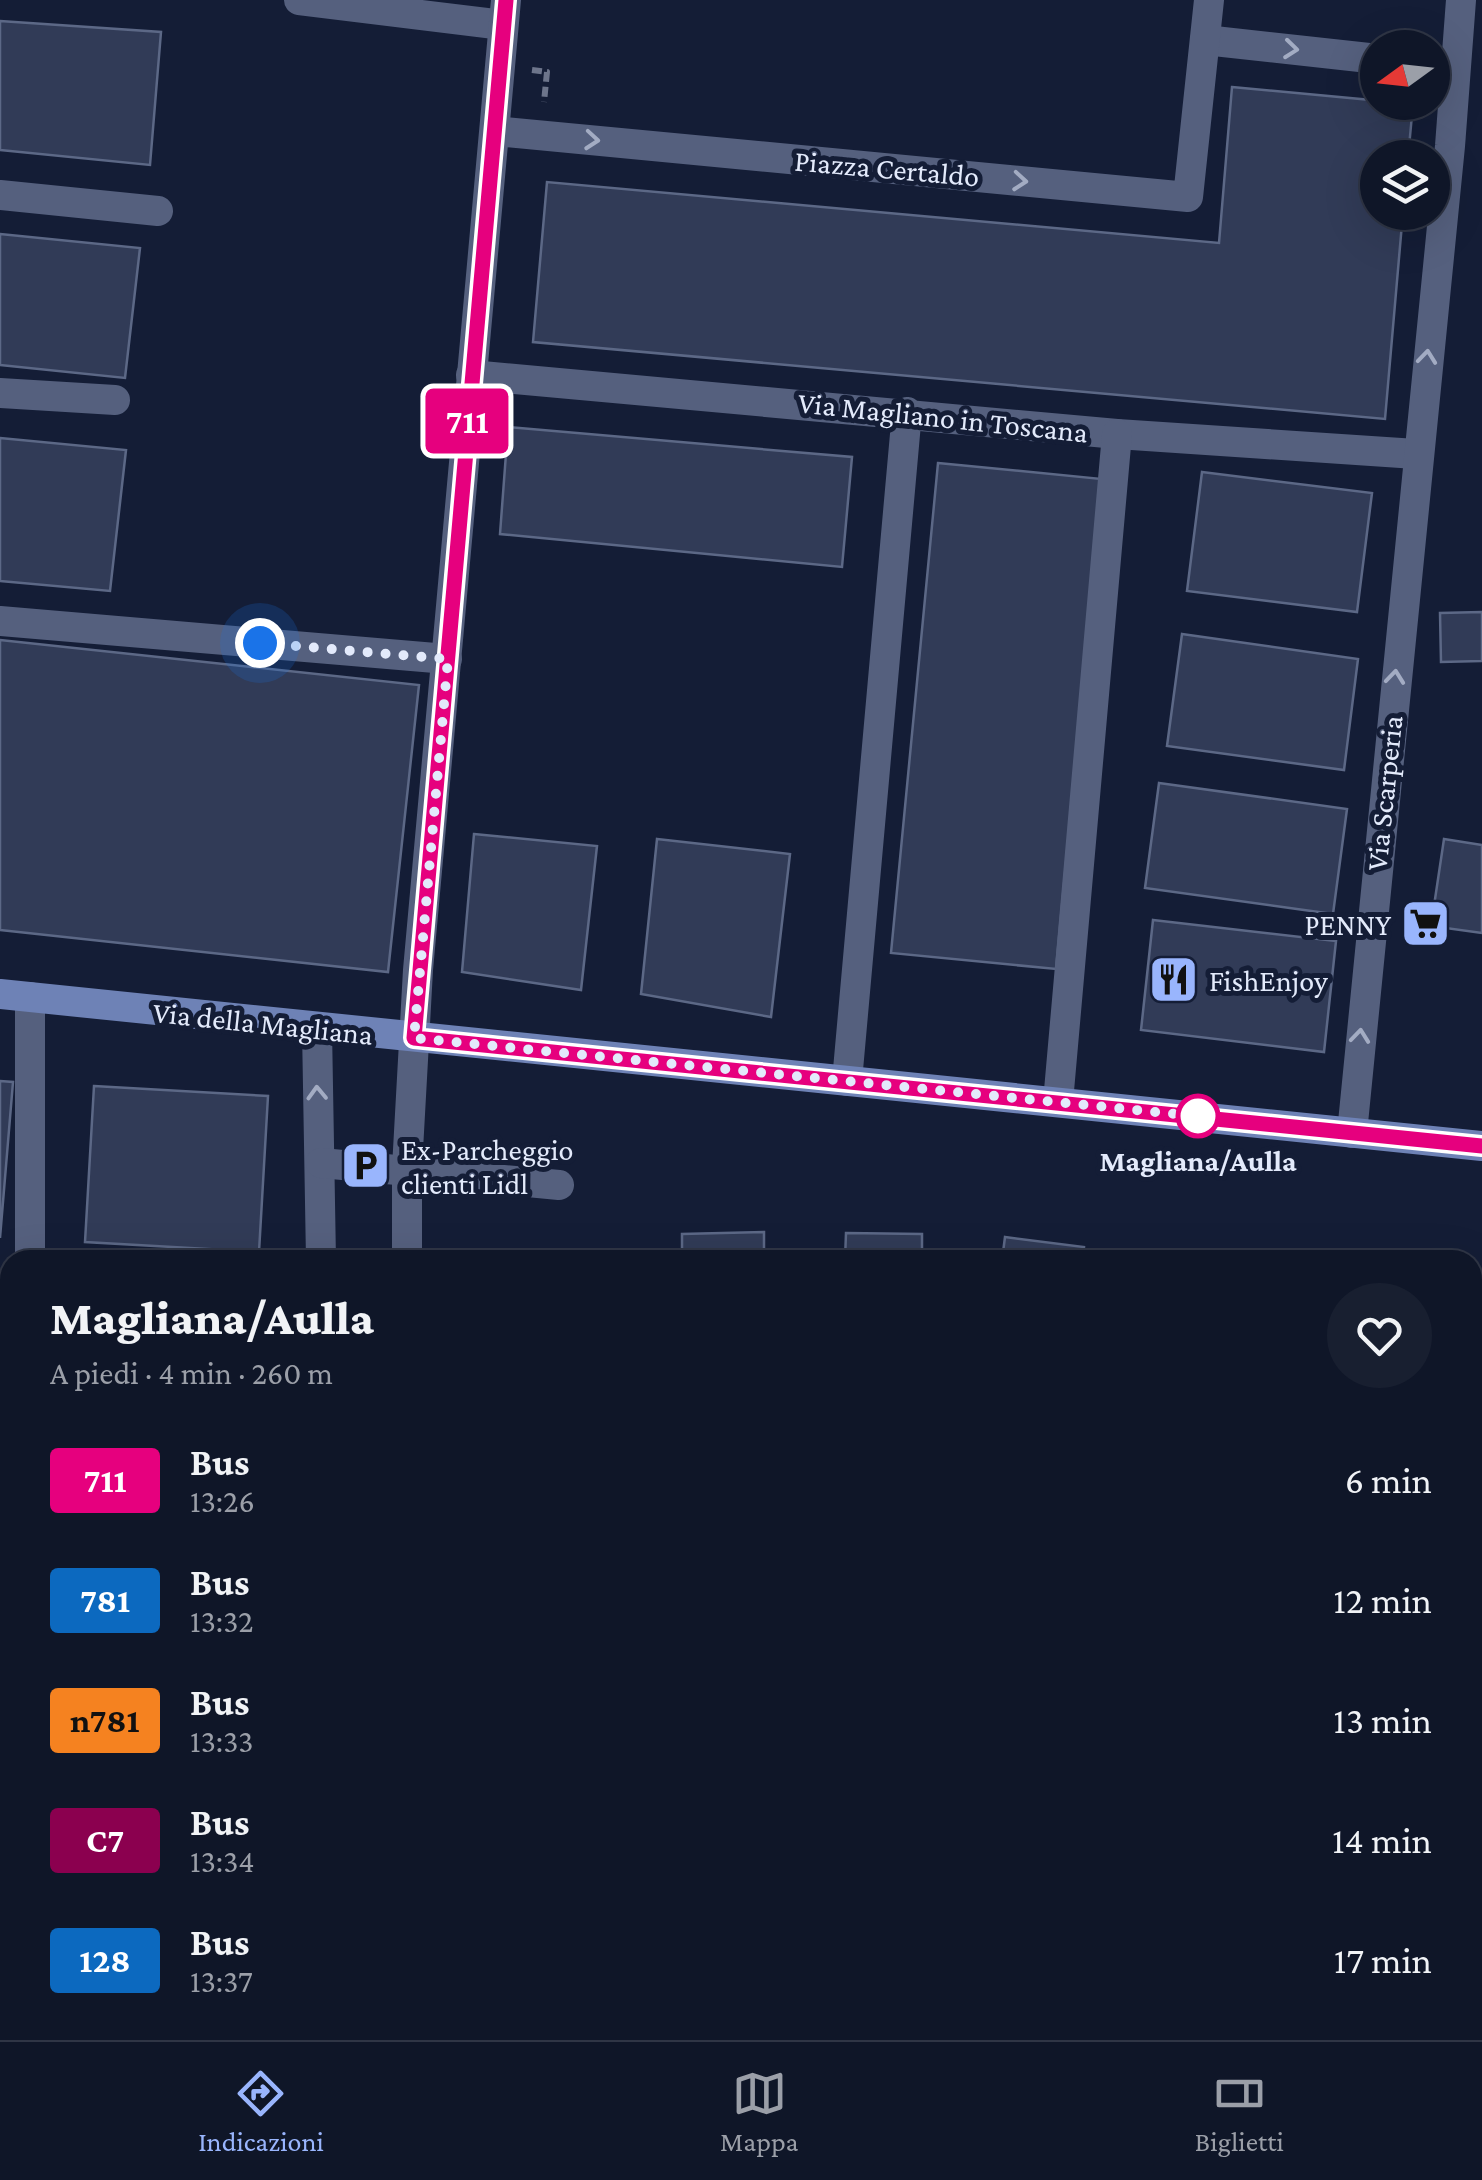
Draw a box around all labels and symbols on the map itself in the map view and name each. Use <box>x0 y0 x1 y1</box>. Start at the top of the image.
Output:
north arrow <box>1360 30 1450 120</box>
one-way arrow <box>1284 38 1300 59</box>
one-way arrow <box>584 129 600 151</box>
street label: Piazza Certaldo <box>793 143 981 193</box>
one-way arrow <box>1012 170 1028 191</box>
one-way arrow <box>1416 349 1437 365</box>
street label: Via Magliano in Toscana <box>796 385 1090 450</box>
line badge: 711 <box>410 388 524 454</box>
your location <box>235 618 285 668</box>
one-way arrow <box>1384 669 1405 685</box>
street label: Via Scarperia <box>1359 713 1410 873</box>
supermarket icon: PENNY <box>1400 898 1452 950</box>
place label: PENNY <box>1304 908 1391 941</box>
restaurant icon: FishEnjoy <box>1148 954 1200 1006</box>
place label: FishEnjoy <box>1209 964 1328 998</box>
street label: Via della Magliana <box>151 995 375 1052</box>
one-way arrow <box>1349 1027 1371 1043</box>
one-way arrow <box>307 1084 328 1100</box>
marker: Magliana/Aulla <box>1177 1095 1219 1137</box>
place label: Ex-Parcheggio clienti Lidl <box>401 1133 573 1200</box>
parking icon: Ex-Parcheggio clienti Lidl <box>340 1140 392 1192</box>
place label: Magliana/Aulla <box>1099 1144 1297 1177</box>

